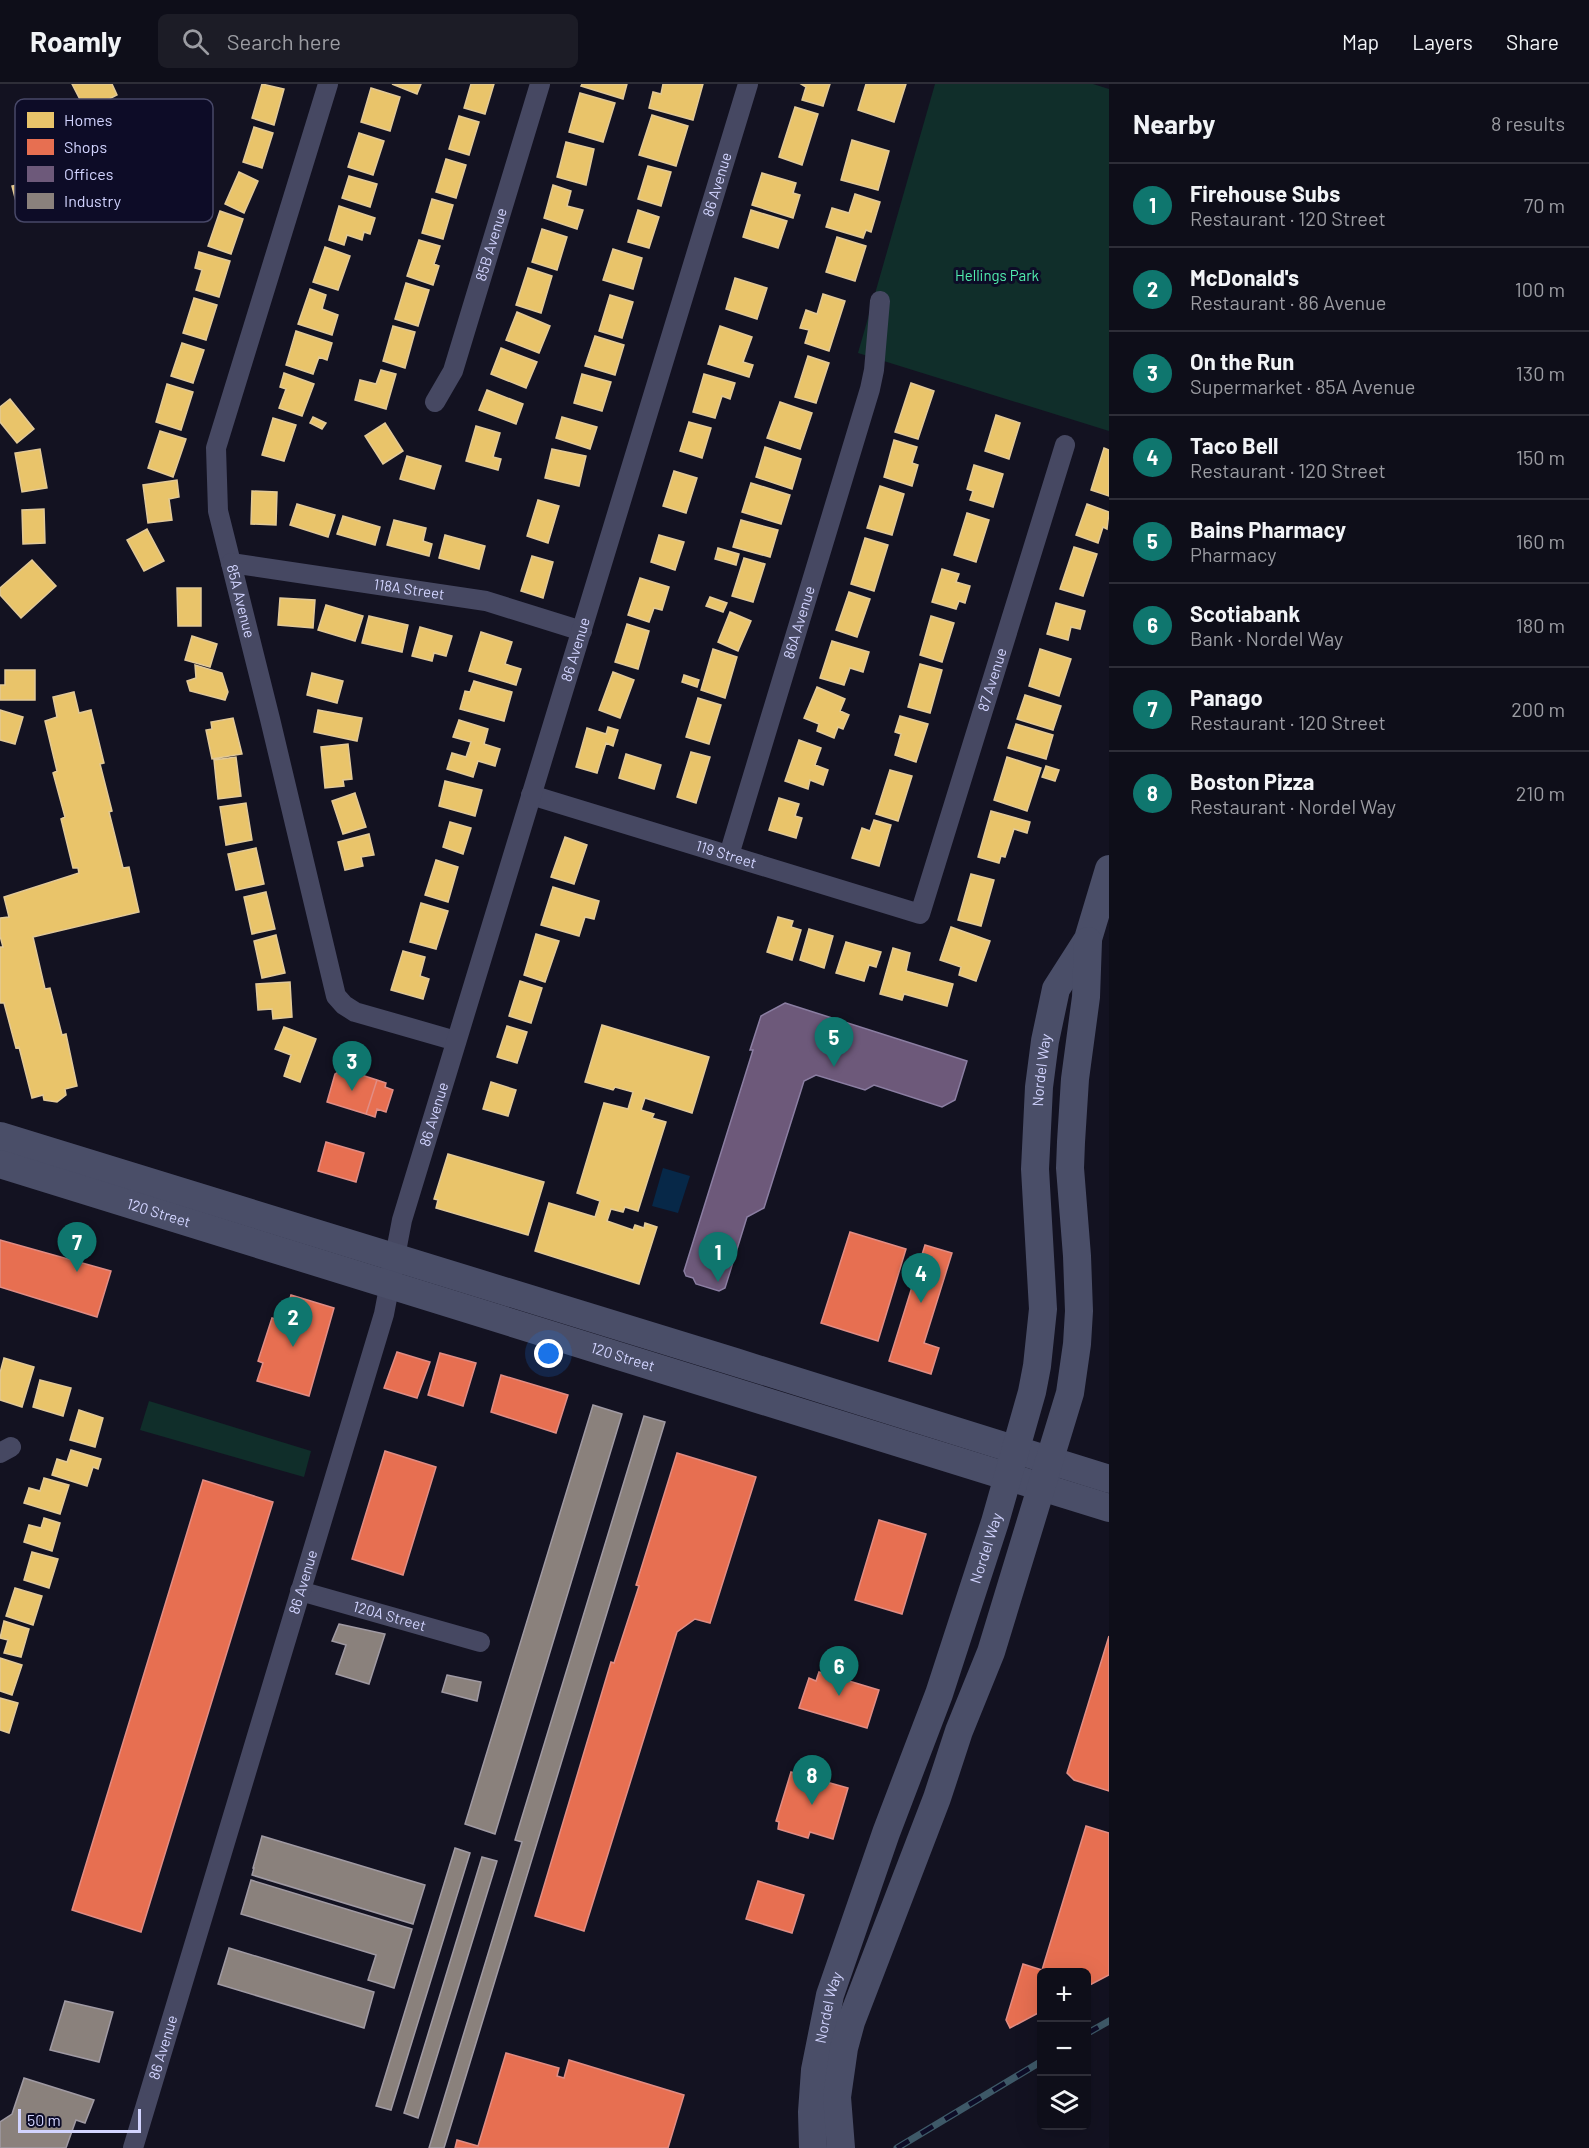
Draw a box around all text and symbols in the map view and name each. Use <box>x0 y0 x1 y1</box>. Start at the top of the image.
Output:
search box <box>158 14 578 68</box>
text: Roamly <box>30 24 122 58</box>
icon: search <box>179 25 212 58</box>
text: Search here <box>227 28 341 54</box>
text: Map <box>1342 29 1379 54</box>
text: Layers <box>1412 29 1473 54</box>
text: Share <box>1506 29 1559 54</box>
legend <box>15 99 213 222</box>
text: Nearby <box>1133 108 1215 139</box>
text: Homes <box>64 110 112 129</box>
text: 8 results <box>1491 111 1565 135</box>
text: Shops <box>64 137 107 156</box>
street label: 86 Avenue <box>698 150 735 219</box>
text: Offices <box>64 164 113 183</box>
text: Firehouse Subs <box>1190 180 1340 206</box>
text: Industry <box>64 191 122 210</box>
text: 1 <box>1149 193 1156 217</box>
text: 70 m <box>1524 193 1565 217</box>
street label: 85B Avenue <box>471 205 510 283</box>
text: Restaurant · 120 Street <box>1190 206 1386 230</box>
text: McDonald's <box>1190 264 1299 290</box>
park label: Hellings Park <box>955 266 1040 284</box>
text: 2 <box>1147 277 1158 301</box>
text: 100 m <box>1515 277 1565 301</box>
text: Restaurant · 86 Avenue <box>1190 290 1386 314</box>
text: On the Run <box>1190 348 1294 374</box>
text: 3 <box>1147 361 1158 385</box>
text: 130 m <box>1516 361 1565 385</box>
text: Supermarket · 85A Avenue <box>1190 374 1415 398</box>
text: Taco Bell <box>1190 432 1278 458</box>
text: 4 <box>1146 445 1159 469</box>
text: 150 m <box>1516 445 1565 469</box>
text: Restaurant · 120 Street <box>1190 458 1386 482</box>
text: Bains Pharmacy <box>1190 516 1346 542</box>
text: 5 <box>1147 529 1158 553</box>
text: 160 m <box>1516 529 1565 553</box>
text: Pharmacy <box>1190 542 1276 566</box>
street label: 85A Avenue <box>224 562 259 640</box>
street label: 118A Street <box>372 574 446 603</box>
street label: 86A Avenue <box>779 583 818 661</box>
text: Scotiabank <box>1190 600 1300 626</box>
text: 6 <box>1147 613 1158 637</box>
text: 180 m <box>1516 613 1565 637</box>
street label: 86 Avenue <box>557 615 593 684</box>
text: Bank · Nordel Way <box>1190 626 1343 650</box>
street label: 87 Avenue <box>973 645 1010 713</box>
text: Panago <box>1190 684 1263 710</box>
text: 7 <box>1148 697 1157 721</box>
text: 200 m <box>1511 697 1565 721</box>
text: Restaurant · 120 Street <box>1190 710 1386 734</box>
text: Boston Pizza <box>1190 768 1314 794</box>
text: 8 <box>1147 781 1158 805</box>
text: 210 m <box>1516 781 1565 805</box>
text: Restaurant · Nordel Way <box>1190 794 1396 818</box>
street label: 119 Street <box>694 836 759 871</box>
pin: 5 <box>814 1018 854 1067</box>
street label: Nordel Way <box>1028 1032 1054 1107</box>
pin: 3 <box>332 1042 372 1091</box>
street label: 86 Avenue <box>415 1080 451 1148</box>
street label: 120 Street <box>125 1194 193 1231</box>
pin: 7 <box>58 1222 97 1272</box>
pin: 1 <box>698 1232 738 1282</box>
pin: 4 <box>902 1254 940 1303</box>
pin: 2 <box>274 1298 312 1347</box>
street label: 120 Street <box>589 1338 657 1375</box>
your location <box>534 1339 563 1368</box>
street label: Nordel Way <box>966 1511 1005 1586</box>
street label: 86 Avenue <box>284 1547 321 1616</box>
street label: 120A Street <box>351 1597 428 1634</box>
pin: 6 <box>820 1646 858 1696</box>
pin: 8 <box>792 1756 832 1805</box>
map controls <box>1037 1968 1091 2130</box>
button: + <box>1037 1968 1091 2022</box>
street label: Nordel Way <box>811 1969 845 2045</box>
street label: 86 Avenue <box>144 2013 180 2081</box>
button: − <box>1037 2022 1091 2076</box>
button: layers <box>1037 2076 1091 2130</box>
scale bar <box>18 2106 141 2134</box>
text: 50 m <box>27 2110 61 2129</box>

